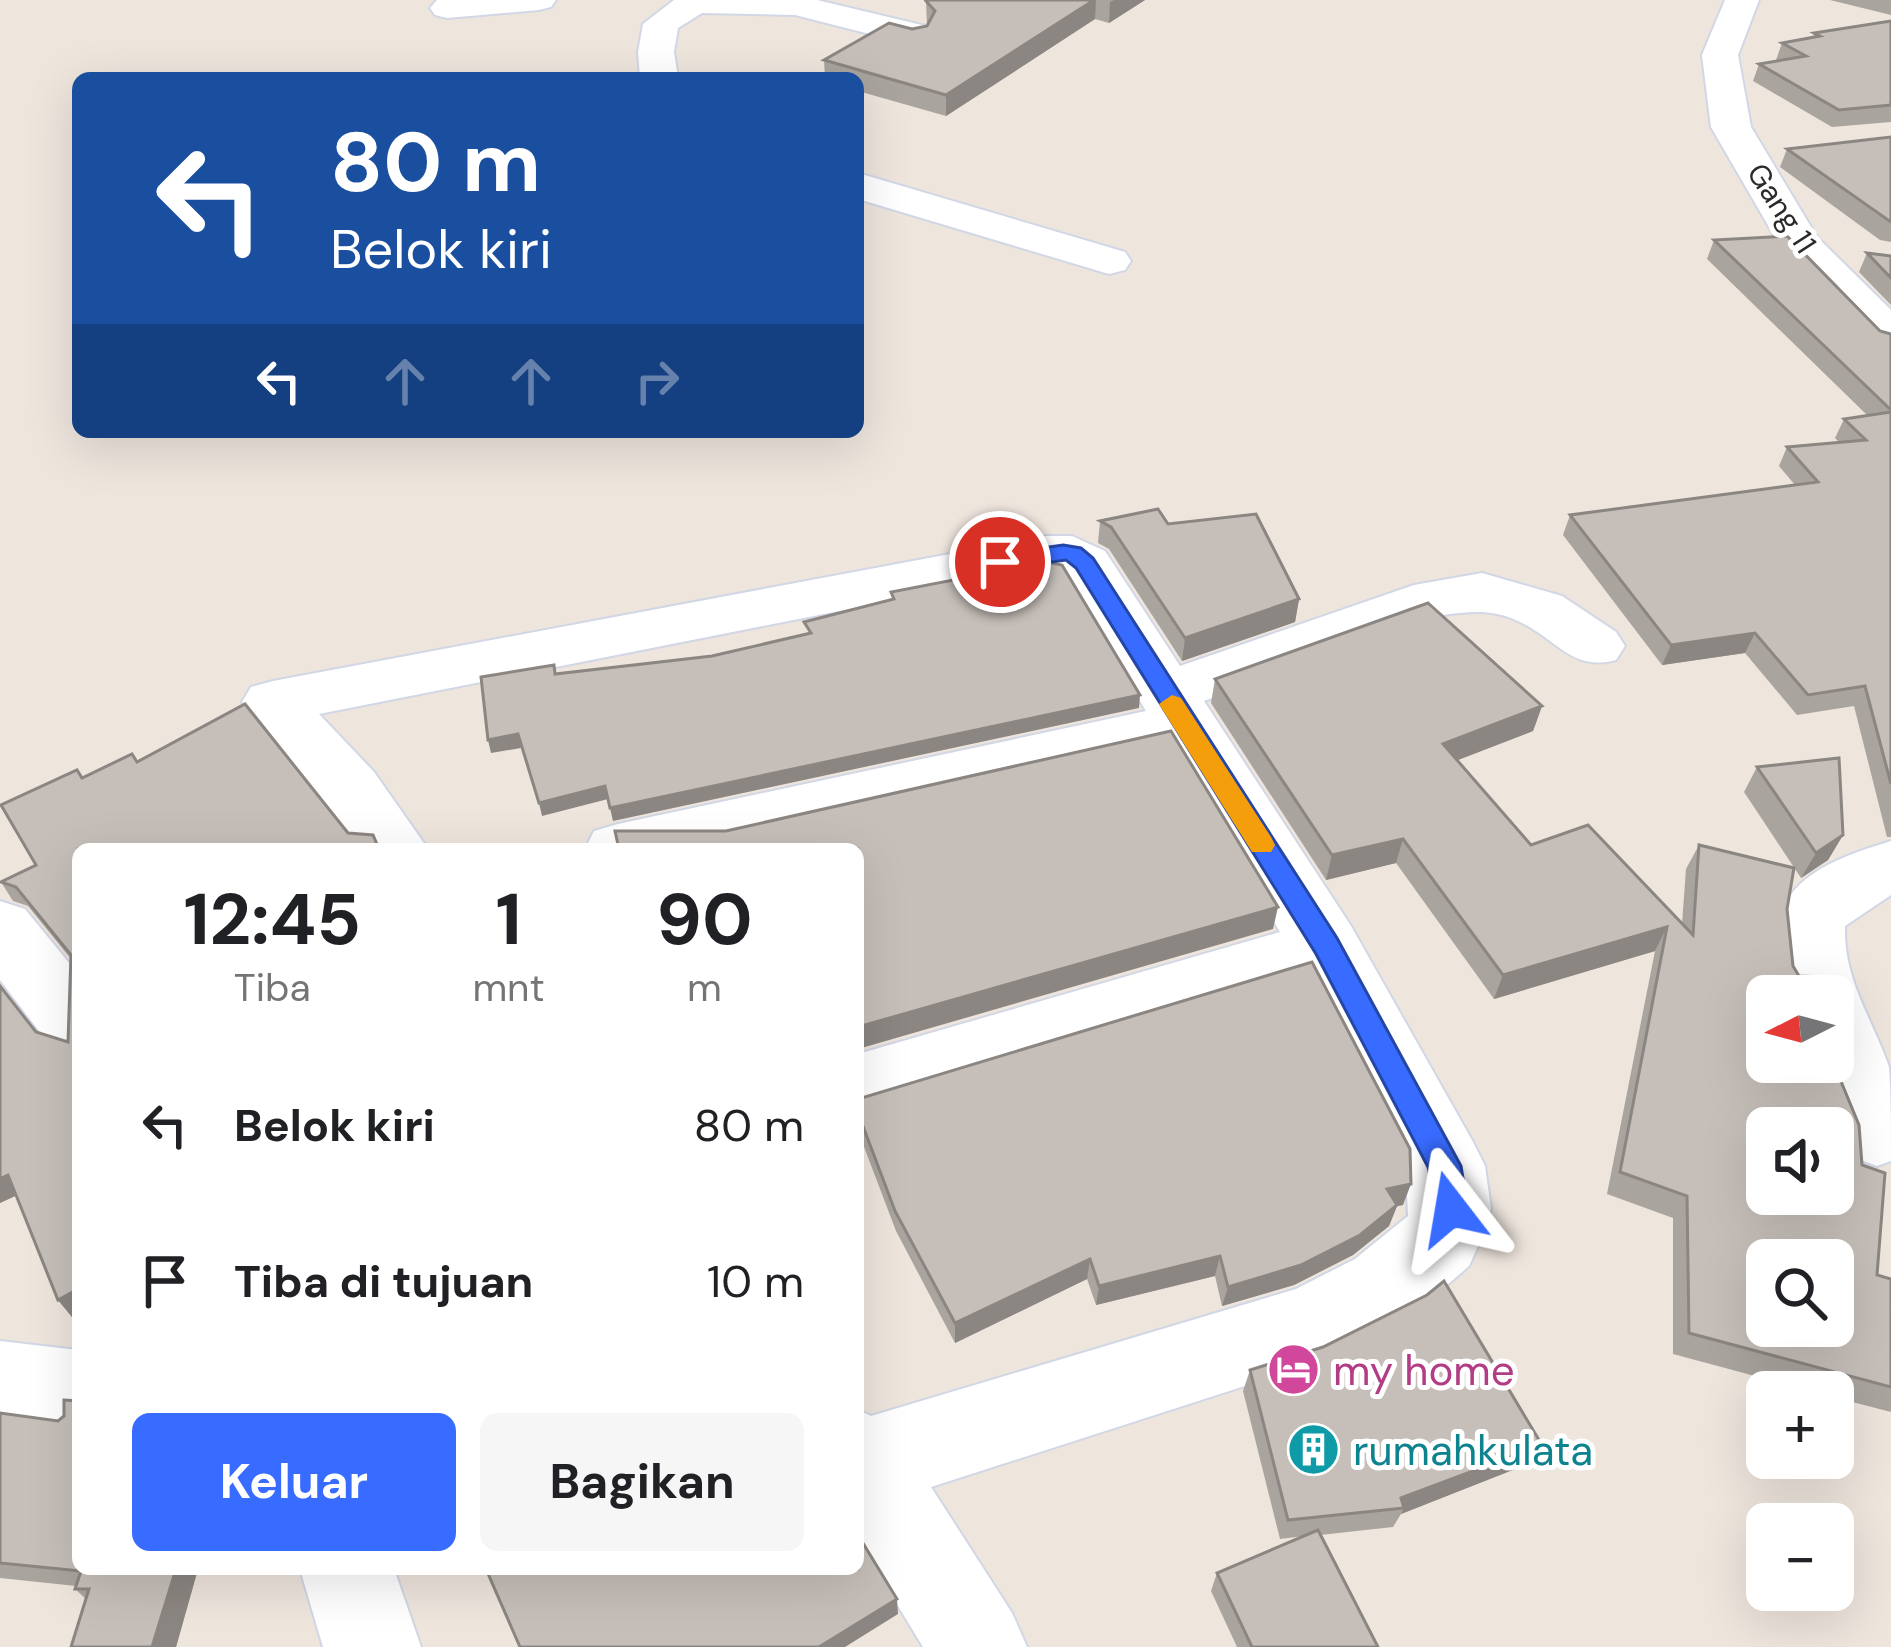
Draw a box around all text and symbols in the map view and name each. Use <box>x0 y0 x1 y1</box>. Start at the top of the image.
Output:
text: 80 m <box>330 108 541 217</box>
icon: left <box>132 120 288 276</box>
street label: Gang 11 <box>1738 156 1826 260</box>
text: Belok kiri <box>330 214 552 285</box>
icon: left <box>246 348 312 414</box>
icon: ahead <box>372 348 438 414</box>
icon: ahead <box>498 348 564 414</box>
icon: right <box>624 348 690 414</box>
pin <box>949 511 1051 613</box>
icon: arrive <box>967 529 1033 595</box>
text: 12:45 <box>183 873 361 966</box>
text: 1 <box>495 873 522 966</box>
text: 90 <box>656 873 753 966</box>
text: Tiba <box>234 962 311 1013</box>
text: mnt <box>472 962 545 1013</box>
text: m <box>687 962 722 1013</box>
north arrow <box>1746 975 1854 1083</box>
map controls <box>1746 975 1854 1611</box>
icon: left <box>132 1092 198 1158</box>
text: Belok kiri <box>234 1096 435 1155</box>
text: 80 m <box>694 1096 804 1155</box>
button: sound <box>1746 1107 1854 1215</box>
position arrow <box>1388 1146 1514 1272</box>
button: search <box>1746 1239 1854 1347</box>
icon: arrive <box>132 1248 198 1314</box>
text: Tiba di tujuan <box>234 1252 533 1311</box>
text: 10 m <box>707 1252 804 1311</box>
hotel icon: my home <box>1266 1342 1322 1398</box>
place label: my home <box>1333 1343 1515 1398</box>
button: + <box>1746 1371 1854 1479</box>
button: Keluar <box>132 1413 456 1551</box>
button: Bagikan <box>480 1413 804 1551</box>
building icon: rumahkulata <box>1286 1422 1342 1478</box>
place label: rumahkulata <box>1353 1423 1593 1478</box>
button: − <box>1746 1503 1854 1611</box>

